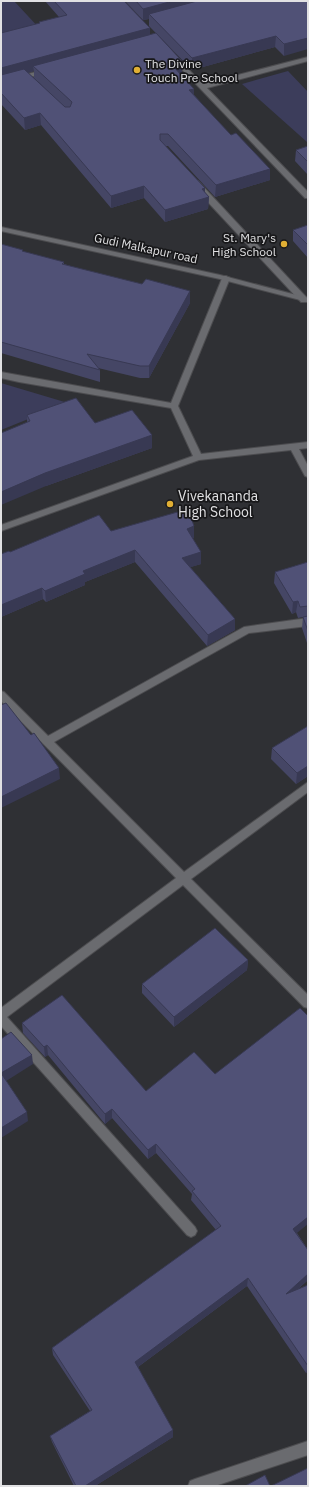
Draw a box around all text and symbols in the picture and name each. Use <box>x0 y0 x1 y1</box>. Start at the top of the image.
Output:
place label: The Divine Touch Pre School <box>145 56 238 85</box>
marker: The Divine Touch Pre School <box>132 65 142 75</box>
street label: Gudi Malkapur road <box>93 230 199 266</box>
place label: St. Mary's High School <box>212 230 276 259</box>
marker: St. Mary's High School <box>279 239 289 249</box>
place label: Vivekananda High School <box>178 487 259 521</box>
marker: Vivekananda High School <box>165 499 175 509</box>

